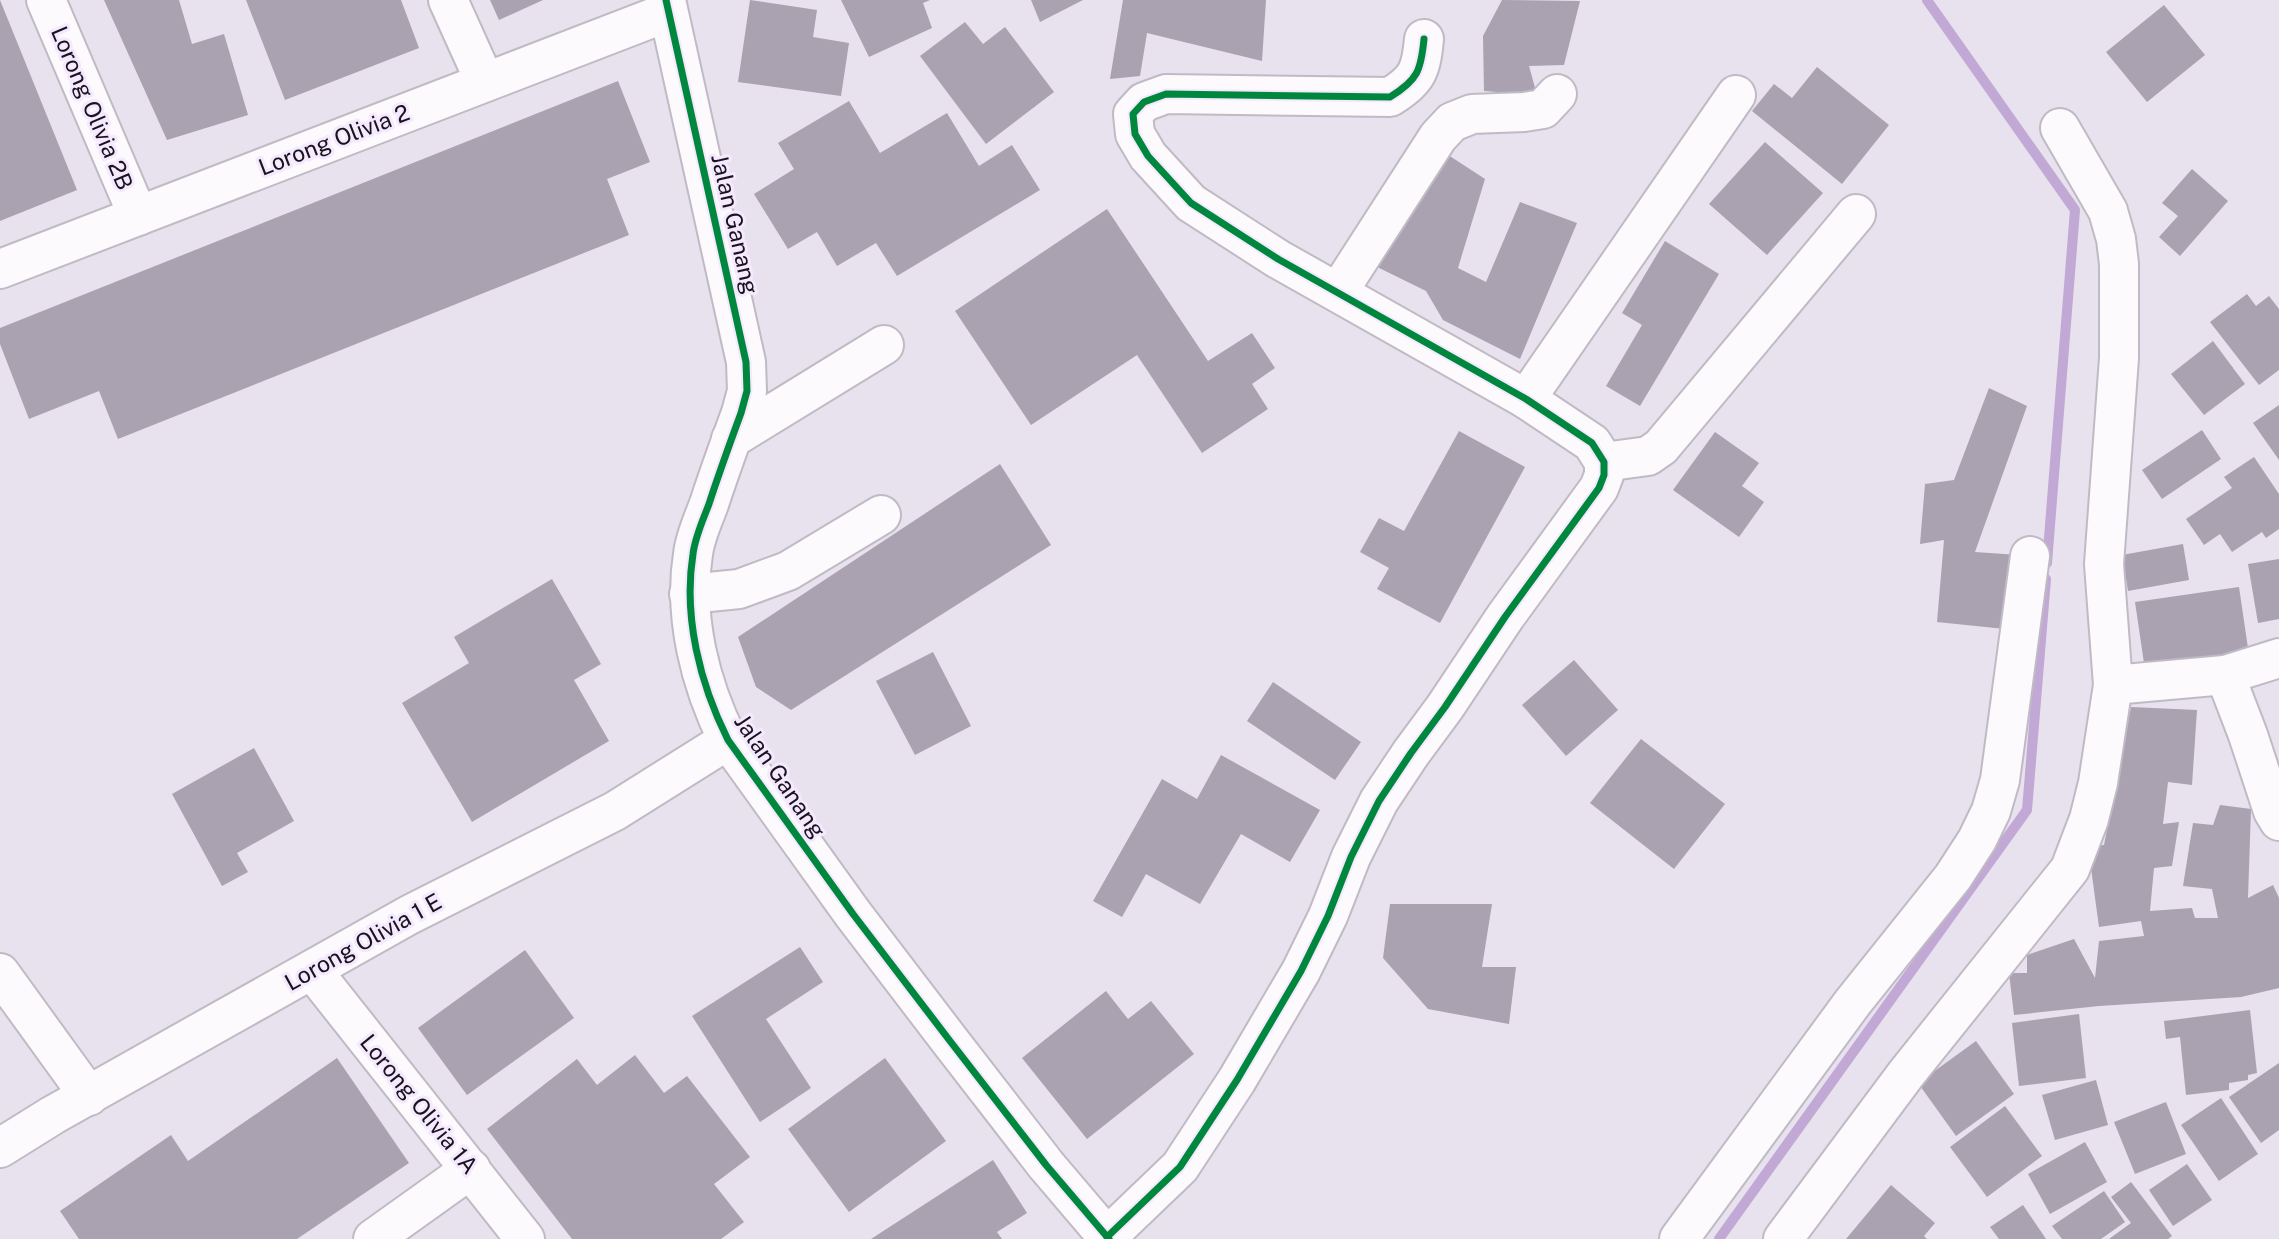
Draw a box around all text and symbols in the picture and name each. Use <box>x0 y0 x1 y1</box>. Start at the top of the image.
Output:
street label: Lorong Olivia 2B <box>46 22 139 194</box>
street label: Lorong Olivia 2 <box>255 98 413 181</box>
street label: Jalan Ganang <box>706 151 765 297</box>
street label: Jalan Ganang <box>729 709 832 843</box>
street label: Lorong Olivia 1 E <box>280 887 446 996</box>
street label: Lorong Olivia 1A <box>355 1029 484 1179</box>

